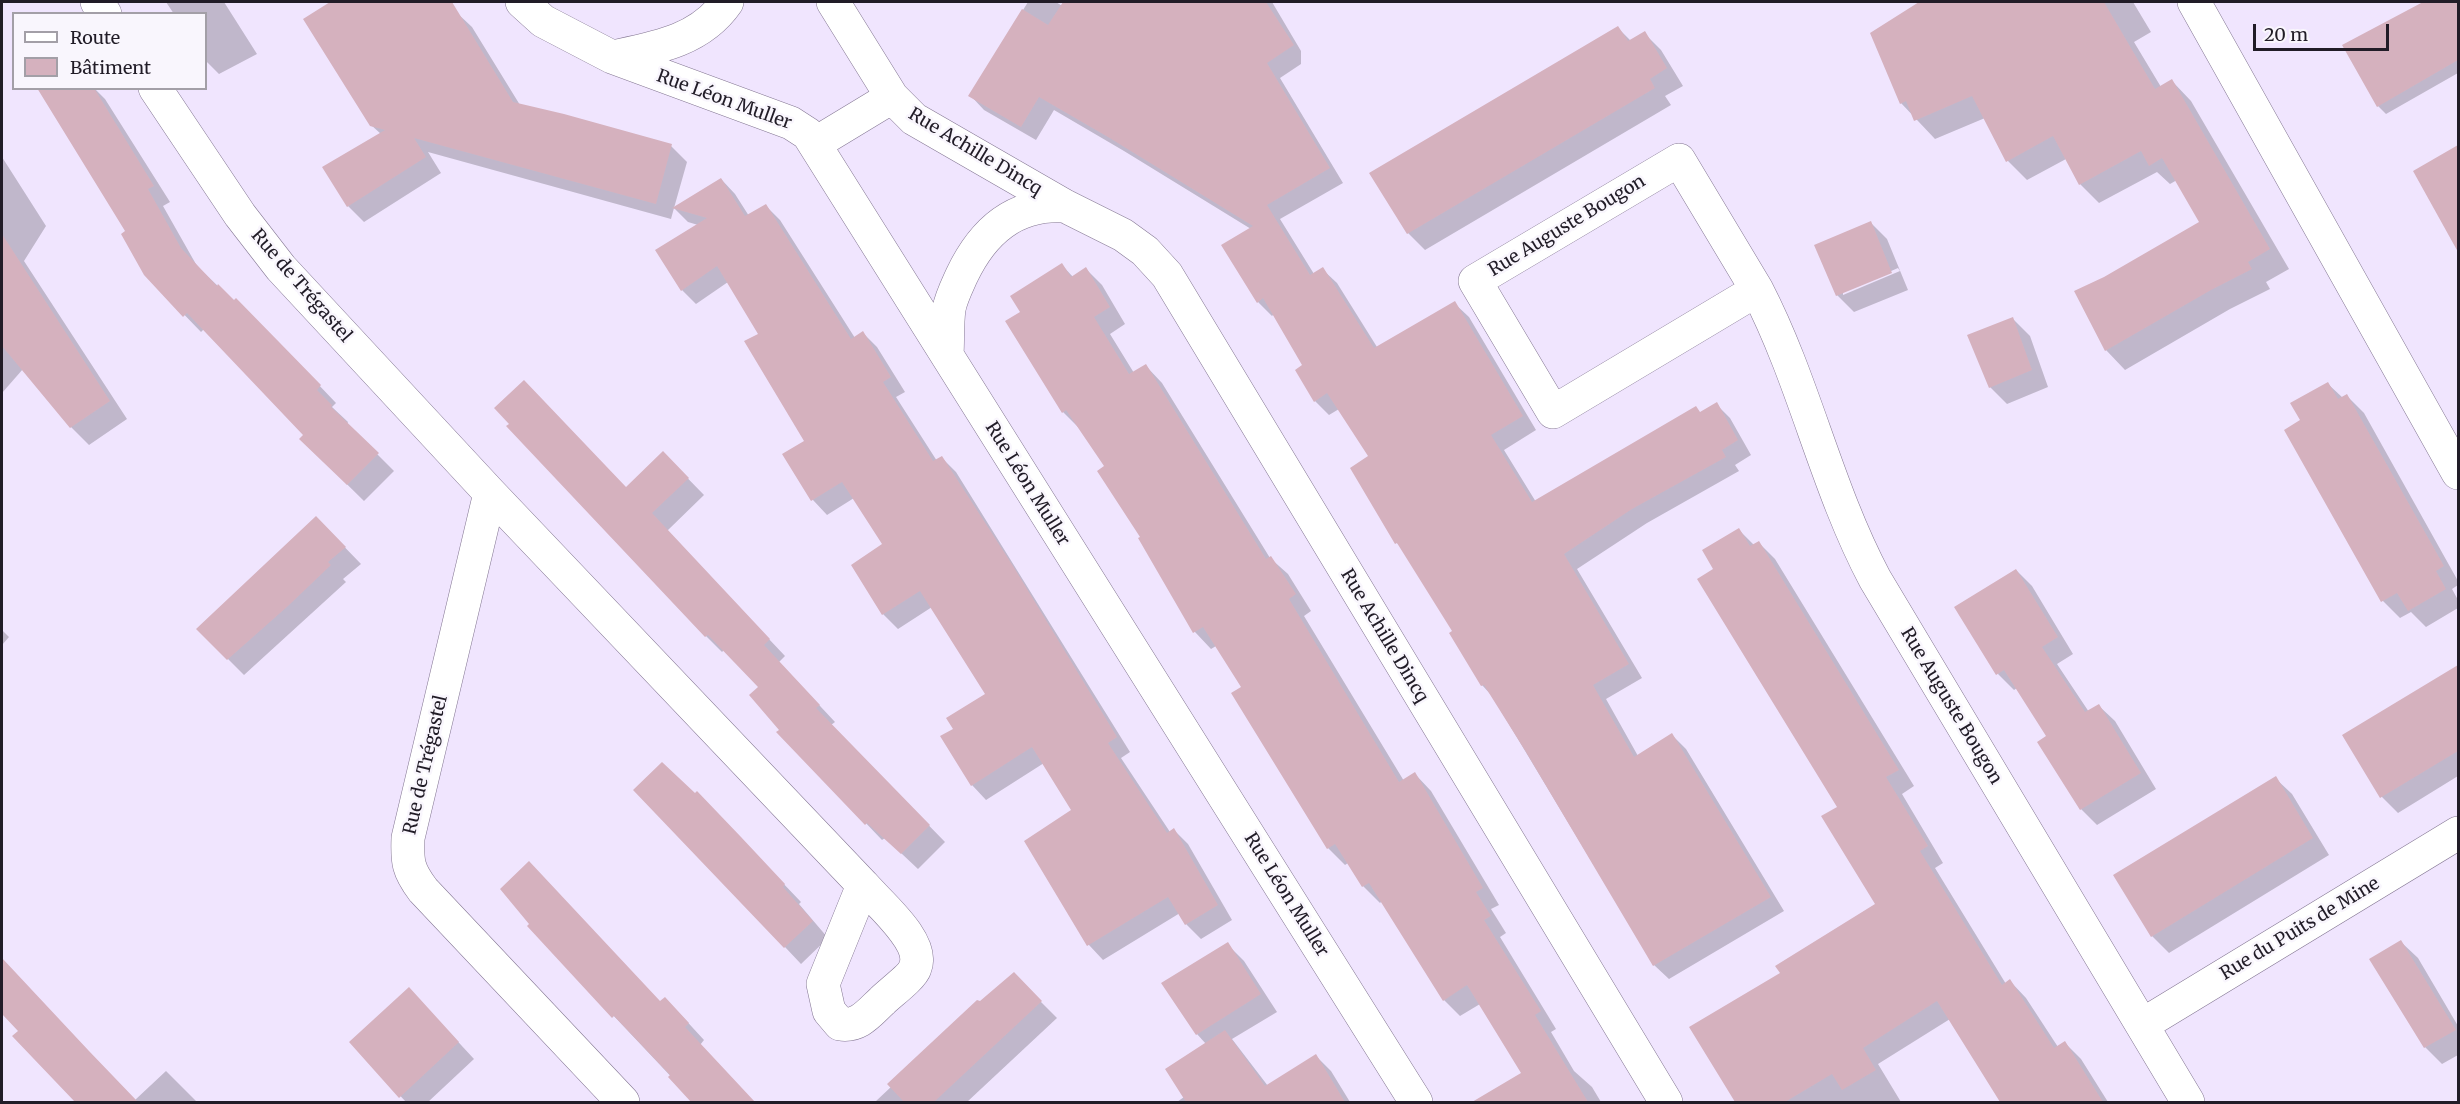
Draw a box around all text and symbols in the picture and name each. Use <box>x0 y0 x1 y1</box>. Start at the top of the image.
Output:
legend <box>12 12 207 90</box>
scale bar <box>2256 12 2392 50</box>
text: 20 m <box>2264 23 2308 46</box>
text: Route <box>70 26 120 49</box>
text: Bâtiment <box>70 56 151 79</box>
street label: Rue Léon Muller <box>654 66 794 134</box>
street label: Rue Achille Dincq <box>904 104 1046 200</box>
street label: Rue Auguste Bougon <box>1485 171 1649 281</box>
street label: Rue de Trégastel <box>246 225 356 347</box>
street label: Rue Léon Muller <box>980 418 1074 550</box>
street label: Rue Achille Dincq <box>1336 565 1432 707</box>
street label: Rue Auguste Bougon <box>1896 624 2006 788</box>
street label: Rue de Trégastel <box>399 693 453 837</box>
street label: Rue Léon Muller <box>1239 829 1333 961</box>
street label: Rue du Puits de Mine <box>2217 873 2383 985</box>

